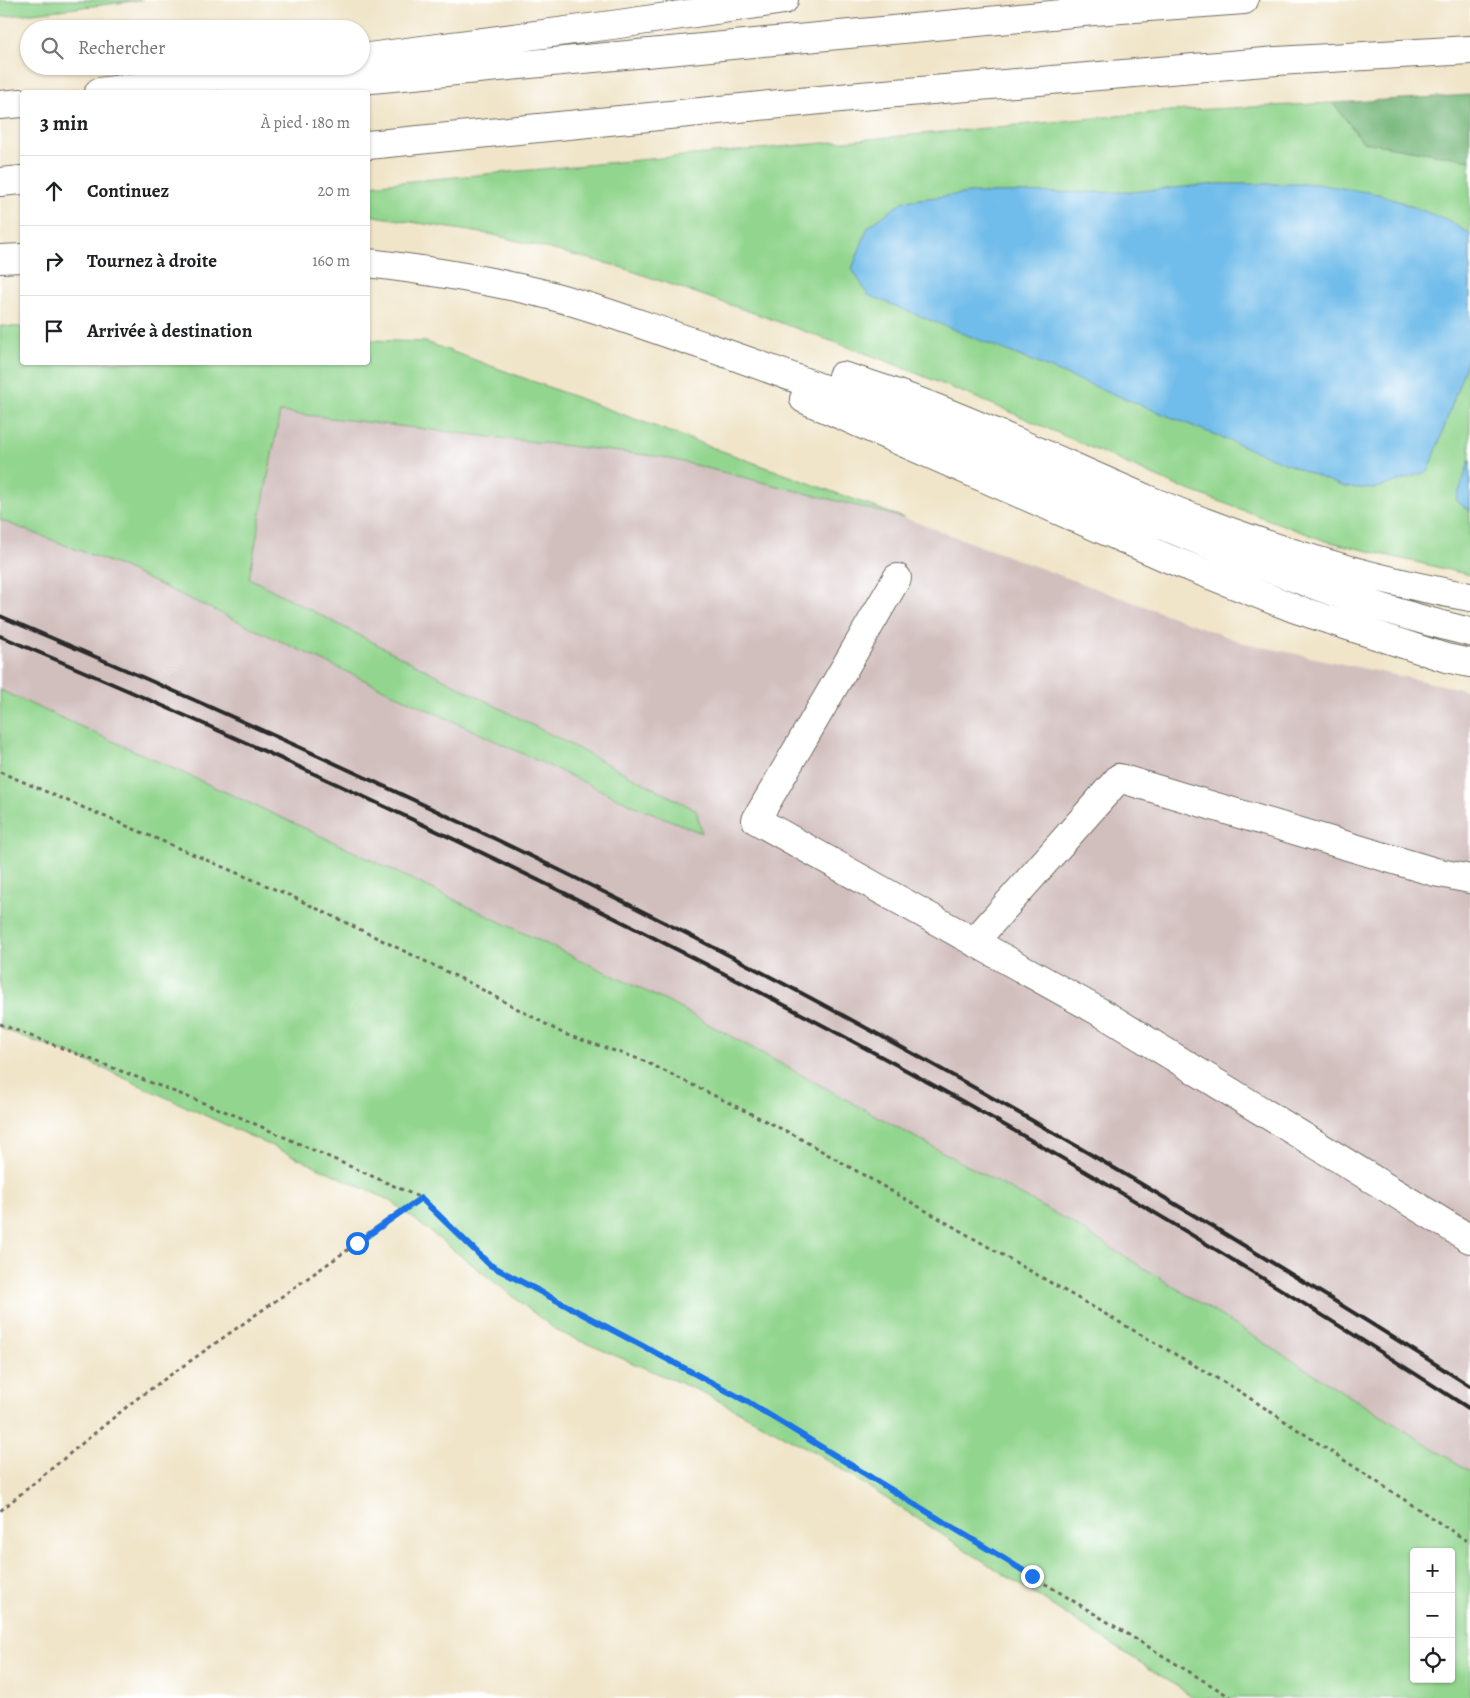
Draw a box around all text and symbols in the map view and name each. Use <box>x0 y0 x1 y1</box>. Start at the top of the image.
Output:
search box <box>20 20 370 75</box>
icon: search <box>38 34 66 62</box>
text: Rechercher <box>78 35 165 61</box>
text: 3 min <box>40 109 88 137</box>
text: À pied · 180 m <box>261 112 350 134</box>
icon: ahead <box>40 177 68 205</box>
text: Continuez <box>87 178 169 204</box>
text: 20 m <box>317 180 350 202</box>
icon: right <box>40 247 68 275</box>
text: Tournez à droite <box>87 248 217 274</box>
text: 160 m <box>312 250 350 272</box>
icon: arrive <box>40 317 68 345</box>
text: Arrivée à destination <box>87 318 252 344</box>
route start <box>346 1232 369 1255</box>
map controls <box>1410 1548 1455 1683</box>
button: + <box>1410 1548 1455 1593</box>
route end <box>1021 1565 1044 1588</box>
button: − <box>1410 1593 1455 1638</box>
button: locate <box>1410 1638 1455 1683</box>

